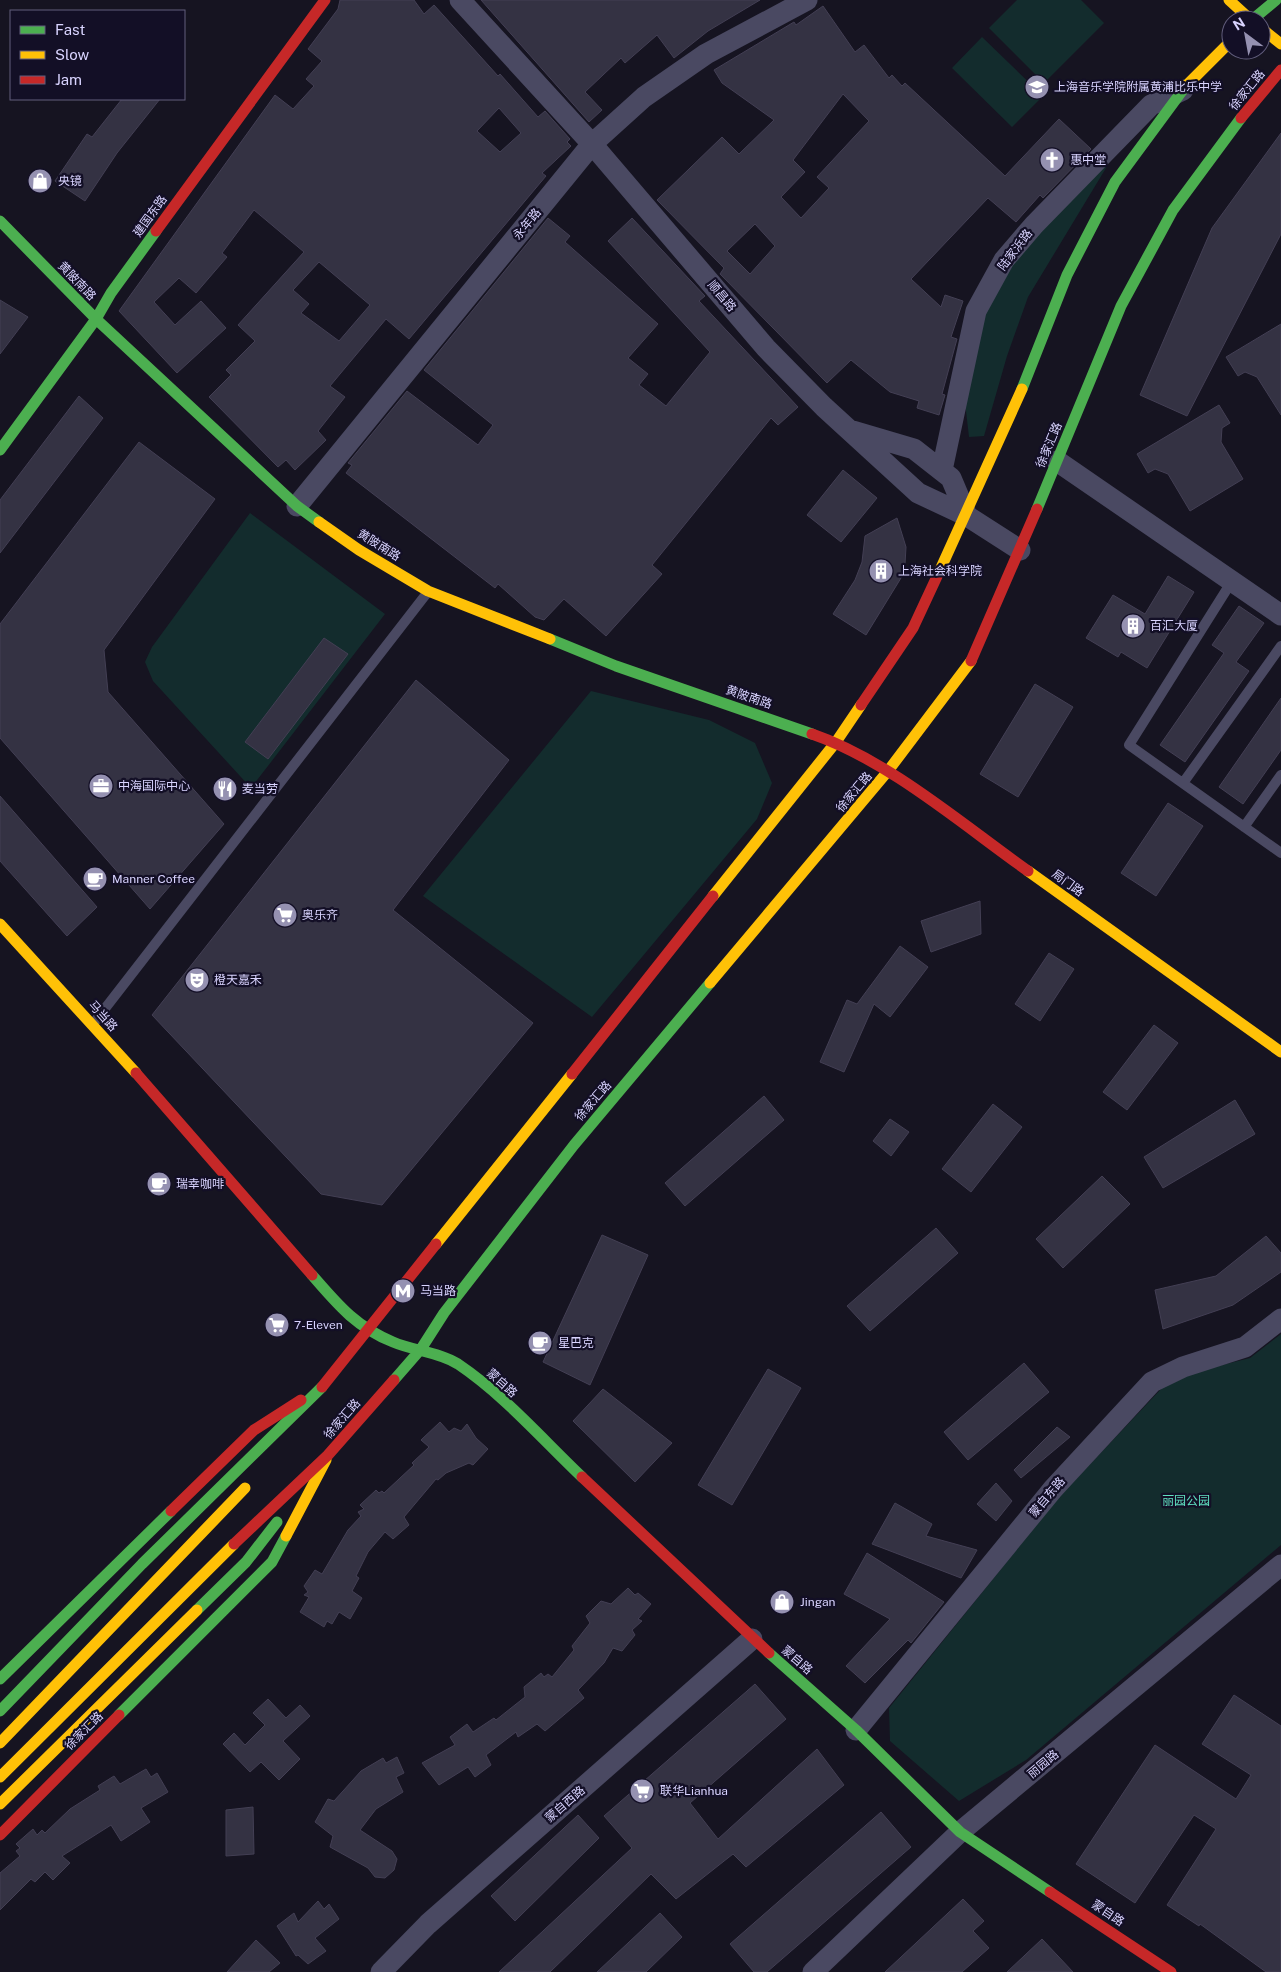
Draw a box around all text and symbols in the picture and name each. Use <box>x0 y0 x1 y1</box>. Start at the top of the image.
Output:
legend <box>10 10 185 100</box>
north arrow <box>1221 10 1271 60</box>
text: N <box>1230 14 1248 34</box>
text: Fast <box>55 21 85 38</box>
text: Slow <box>55 46 90 63</box>
street label: 徐家汇路 <box>1226 67 1268 113</box>
text: Jam <box>55 71 82 88</box>
school or university icon: 上海音乐学院附属黄浦比乐中学 <box>1024 74 1050 100</box>
place label: 上海音乐学院附属黄浦比乐中学 <box>1054 80 1222 94</box>
church icon: 惠中堂 <box>1039 147 1065 173</box>
place label: 惠中堂 <box>1070 153 1106 167</box>
shop icon: 央镜 <box>27 168 53 194</box>
place label: 央镜 <box>58 174 82 188</box>
street label: 建国东路 <box>130 192 170 240</box>
street label: 永年路 <box>510 206 544 242</box>
street label: 陆家浜路 <box>995 227 1035 273</box>
street label: 黄陂南路 <box>55 259 99 303</box>
street label: 顺昌路 <box>705 278 739 314</box>
street label: 徐家汇路 <box>1033 420 1065 470</box>
street label: 黄陂南路 <box>355 526 403 564</box>
building icon: 上海社会科学院 <box>868 558 894 584</box>
place label: 上海社会科学院 <box>898 564 982 578</box>
building icon: 百汇大厦 <box>1120 613 1146 639</box>
place label: 百汇大厦 <box>1150 619 1198 633</box>
street label: 黄陂南路 <box>724 683 774 711</box>
street label: 徐家汇路 <box>833 769 875 815</box>
office icon: 中海国际中心 <box>88 773 114 799</box>
restaurant icon: 麦当劳 <box>212 776 238 802</box>
place label: 中海国际中心 <box>118 779 190 793</box>
place label: 麦当劳 <box>242 782 278 796</box>
cafe icon: Manner Coffee <box>82 866 108 892</box>
street label: 局门路 <box>1049 867 1087 899</box>
place label: Manner Coffee <box>112 872 195 886</box>
supermarket icon: 奥乐齐 <box>272 902 298 928</box>
place label: 奥乐齐 <box>302 908 338 922</box>
theatre icon: 橙天嘉禾 <box>184 967 210 993</box>
place label: 橙天嘉禾 <box>214 973 262 987</box>
street label: 马当路 <box>86 998 120 1034</box>
street label: 徐家汇路 <box>572 1078 614 1124</box>
cafe icon: 瑞幸咖啡 <box>146 1171 172 1197</box>
place label: 瑞幸咖啡 <box>176 1177 224 1191</box>
metro station icon: 马当路 <box>390 1278 416 1304</box>
place label: 马当路 <box>420 1284 456 1298</box>
supermarket icon: 7-Eleven <box>264 1312 290 1338</box>
place label: 7-Eleven <box>294 1318 343 1332</box>
cafe icon: 星巴克 <box>527 1330 553 1356</box>
place label: 星巴克 <box>558 1336 594 1350</box>
street label: 蒙自路 <box>484 1366 520 1400</box>
street label: 徐家汇路 <box>321 1396 363 1442</box>
street label: 蒙自东路 <box>1026 1474 1068 1520</box>
park label: 丽园公园 <box>1162 1494 1210 1508</box>
shop icon: Jingan <box>769 1589 795 1615</box>
place label: Jingan <box>800 1595 836 1609</box>
street label: 蒙自路 <box>779 1643 815 1677</box>
street label: 徐家汇路 <box>62 1709 106 1753</box>
street label: 丽园路 <box>1025 1747 1061 1781</box>
supermarket icon: 联华Lianhua <box>629 1778 655 1804</box>
street label: 蒙自西路 <box>542 1783 588 1825</box>
place label: 联华Lianhua <box>660 1784 728 1798</box>
street label: 蒙自路 <box>1089 1897 1127 1929</box>

